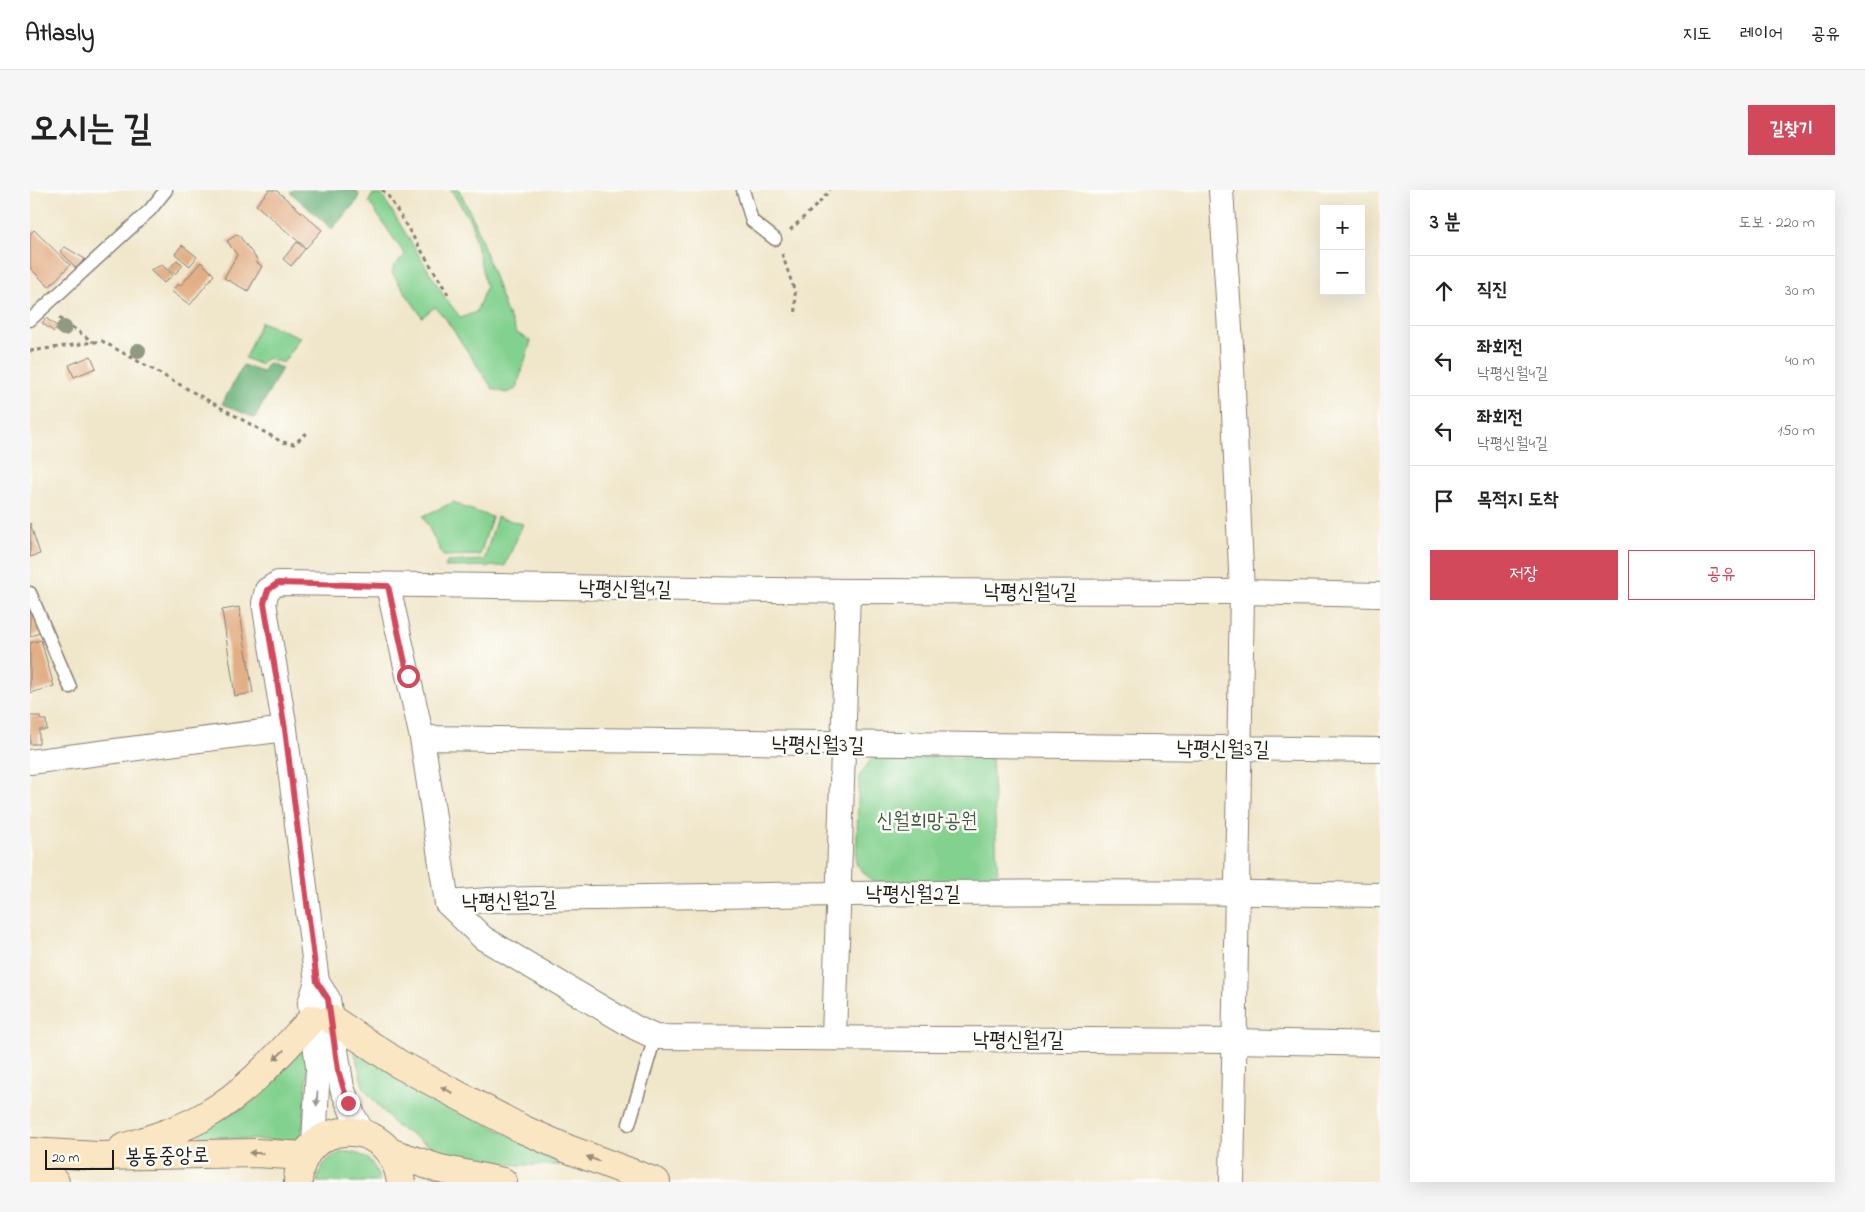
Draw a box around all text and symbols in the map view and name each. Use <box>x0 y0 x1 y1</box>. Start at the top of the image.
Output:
text: Atlasly <box>25 17 94 52</box>
text: 지도 <box>1683 22 1712 48</box>
text: 레이어 <box>1740 22 1783 48</box>
text: 공유 <box>1811 22 1840 48</box>
text: 오시는 길 <box>30 105 151 156</box>
button: 길찾기 <box>1748 105 1835 155</box>
map controls <box>1320 205 1365 295</box>
button: + <box>1320 205 1365 250</box>
text: 3 분 <box>1430 208 1461 238</box>
text: 도보 · 220 m <box>1739 211 1815 235</box>
button: − <box>1320 250 1365 295</box>
icon: ahead <box>1430 277 1458 305</box>
text: 직진 <box>1477 277 1508 304</box>
text: 30 m <box>1785 279 1815 303</box>
text: 좌회전 <box>1477 335 1523 362</box>
icon: left <box>1430 347 1458 375</box>
text: 40 m <box>1785 349 1815 373</box>
text: 낙평신월4길 <box>1477 362 1548 386</box>
text: 좌회전 <box>1477 405 1523 432</box>
icon: left <box>1430 417 1458 445</box>
text: 150 m <box>1777 419 1815 443</box>
text: 낙평신월4길 <box>1477 432 1548 456</box>
icon: arrive <box>1430 487 1458 515</box>
text: 목적지 도착 <box>1477 487 1558 514</box>
button: 저장 <box>1430 550 1618 600</box>
button: 공유 <box>1628 550 1815 600</box>
street label: 낙평신월4길 <box>578 574 672 606</box>
street label: 낙평신월4길 <box>983 578 1077 608</box>
route start <box>397 665 420 688</box>
street label: 낙평신월3길 <box>771 730 865 762</box>
street label: 낙평신월3길 <box>1176 734 1270 766</box>
park label: 신월희망공원 <box>876 807 978 837</box>
street label: 낙평신월2길 <box>866 880 961 910</box>
street label: 낙평신월2길 <box>461 885 557 919</box>
street label: 낙평신월1길 <box>972 1026 1064 1056</box>
one-way arrow <box>273 1048 285 1060</box>
one-way arrow <box>439 1086 454 1094</box>
one-way arrow <box>312 1091 320 1107</box>
route end <box>337 1092 360 1115</box>
street label: 봉동중앙로 <box>125 1141 210 1173</box>
scale bar <box>45 1147 114 1170</box>
text: 20 m <box>52 1148 79 1169</box>
one-way arrow <box>248 1149 264 1157</box>
one-way arrow <box>586 1155 601 1162</box>

